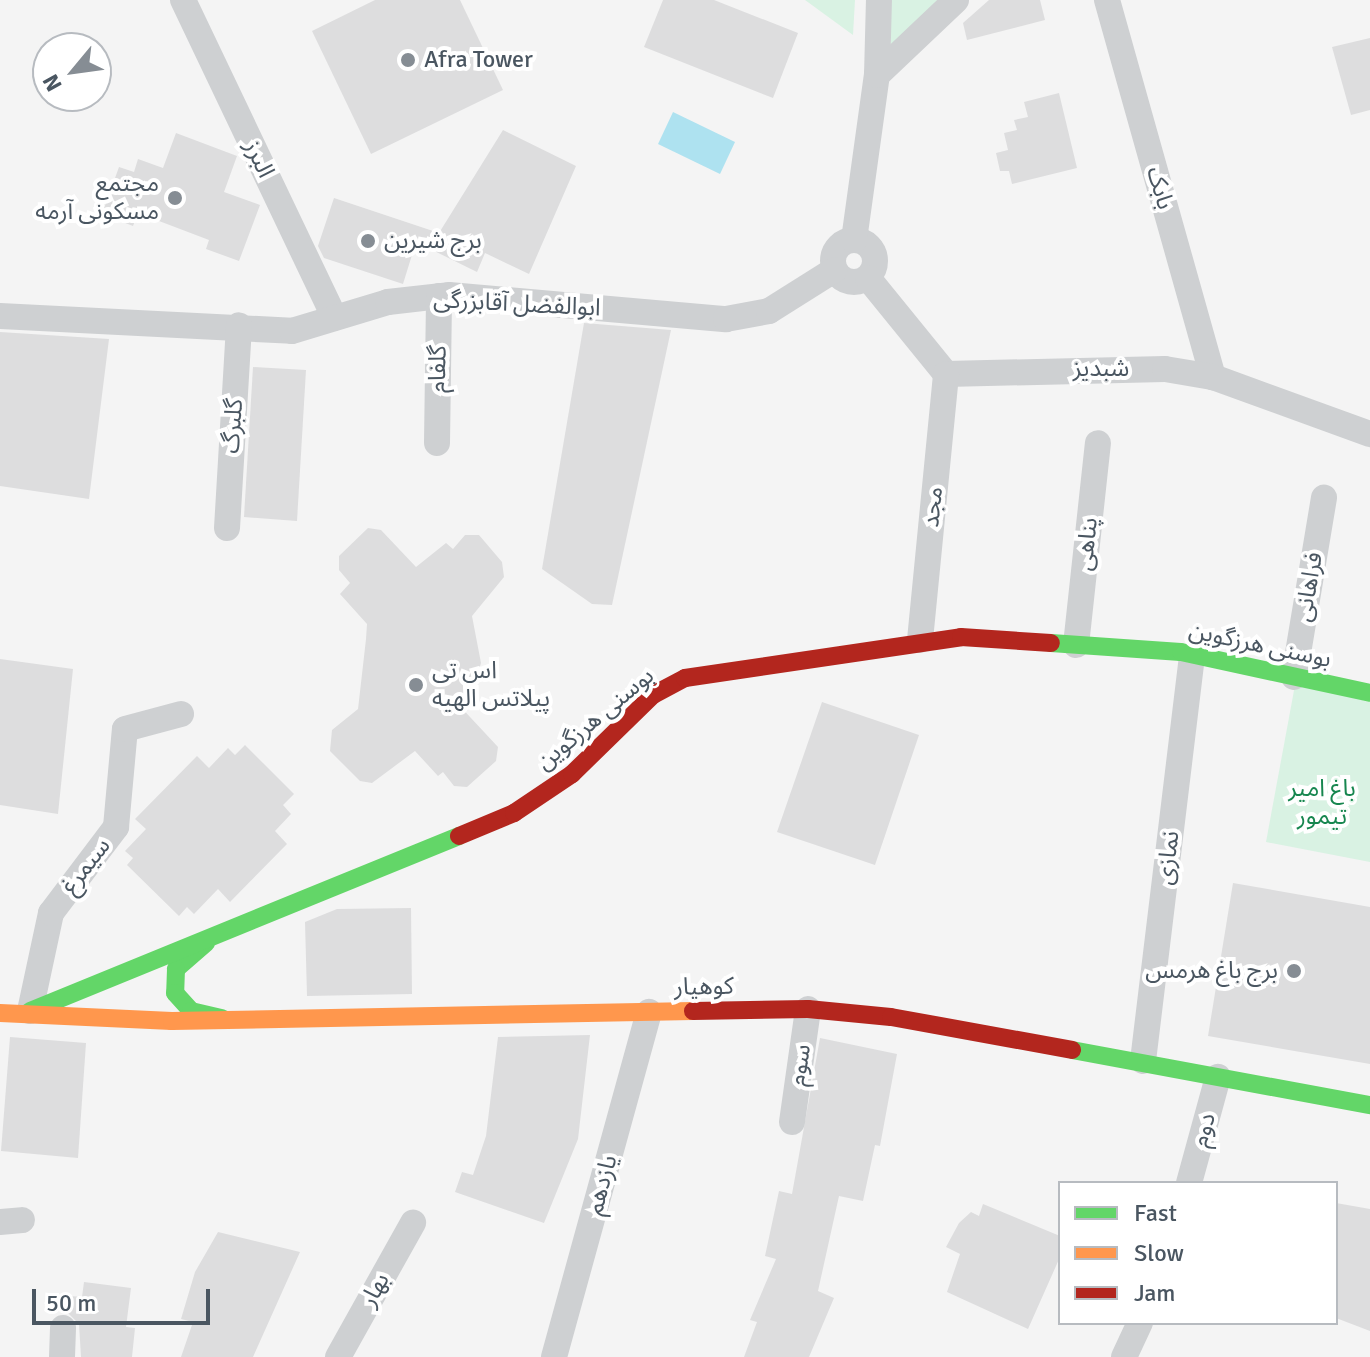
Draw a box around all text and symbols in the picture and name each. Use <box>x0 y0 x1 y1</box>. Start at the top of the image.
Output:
north arrow <box>32 32 112 112</box>
place label: Afra Tower <box>424 46 533 74</box>
marker: Afra Tower <box>399 51 417 69</box>
text: N <box>37 70 68 96</box>
street label: البرز <box>238 135 280 183</box>
street label: بابک <box>1140 163 1180 213</box>
place label: مجتمع مسکونی آرمه <box>35 170 159 226</box>
marker: مجتمع مسکونی آرمه <box>166 189 184 207</box>
place label: برج شیرین <box>384 227 482 255</box>
marker: برج شیرین <box>359 232 377 250</box>
street label: ابوالفضل آقابزرگی <box>433 285 601 323</box>
street label: گلفام <box>423 345 453 393</box>
street label: شبدیز <box>1073 355 1129 383</box>
street label: گلبرگ <box>217 398 249 454</box>
street label: مجد <box>917 485 949 529</box>
street label: پناهی <box>1070 516 1104 572</box>
street label: فراهانی <box>1289 550 1329 624</box>
street label: بوسنی هرزگوین <box>1186 616 1334 674</box>
place label: اس تی پیلاتس الهیه <box>432 657 550 713</box>
street label: بوسنی هرزگوین <box>530 661 660 777</box>
marker: اس تی پیلاتس الهیه <box>407 676 425 694</box>
park label: باغ امیر تیمور <box>1288 775 1356 831</box>
street label: نمازی <box>1150 829 1186 887</box>
street label: سیمرغ <box>55 832 117 900</box>
place label: برج باغ هرمس <box>1145 957 1278 985</box>
marker: برج باغ هرمس <box>1285 962 1303 980</box>
street label: کوهیار <box>674 972 734 1002</box>
street label: سوم <box>783 1042 817 1088</box>
street label: دوم <box>1186 1110 1222 1150</box>
street label: یازدهم <box>580 1152 624 1218</box>
legend <box>1058 1181 1338 1325</box>
text: Fast <box>1134 1198 1177 1228</box>
text: Slow <box>1134 1238 1184 1268</box>
street label: بهار <box>354 1268 396 1312</box>
scale bar <box>36 1273 214 1323</box>
text: Jam <box>1134 1278 1175 1308</box>
text: 50 m <box>46 1288 96 1318</box>

